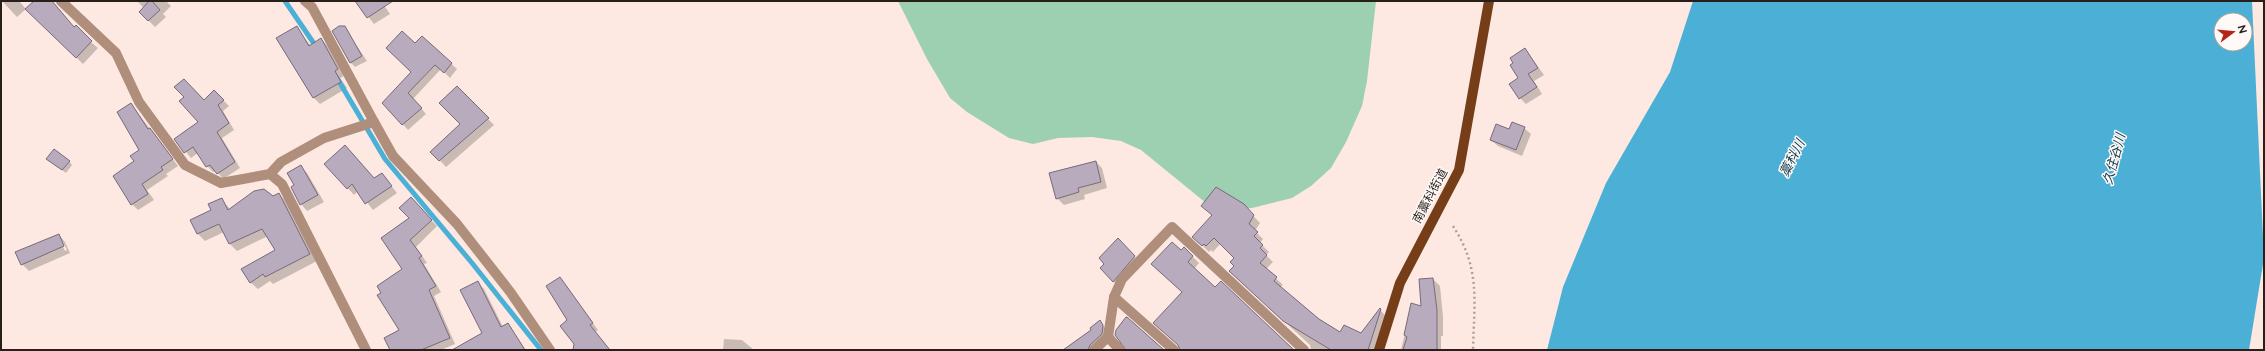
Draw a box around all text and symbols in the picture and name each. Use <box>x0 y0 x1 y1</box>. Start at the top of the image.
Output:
north arrow <box>2213 12 2253 52</box>
text: N <box>2235 24 2250 35</box>
water label: 久住谷川 <box>2100 130 2128 186</box>
water label: 藁科川 <box>1776 135 1808 179</box>
street label: 南藁科街道 <box>1410 166 1450 226</box>

